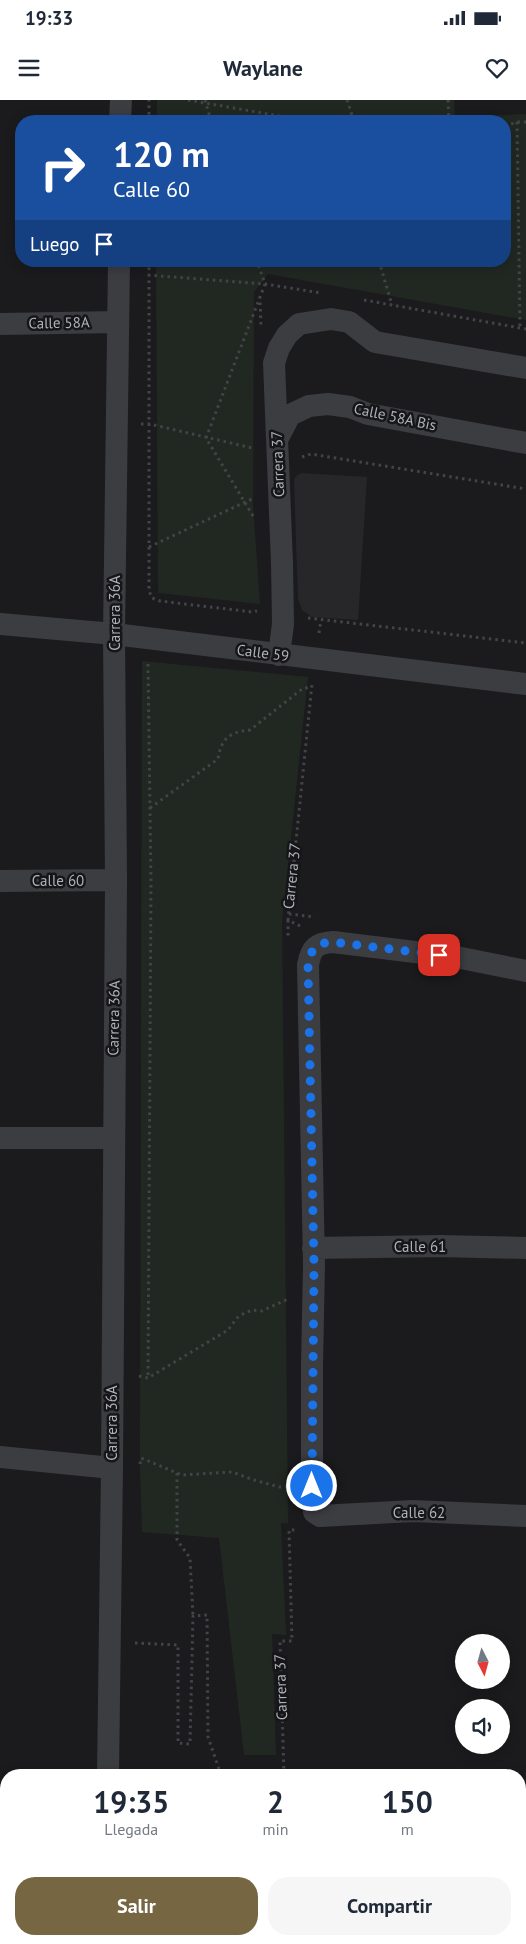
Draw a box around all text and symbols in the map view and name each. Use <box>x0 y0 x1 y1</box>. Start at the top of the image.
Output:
text: 19:33 <box>25 6 73 30</box>
icon: menu <box>15 54 43 82</box>
text: Waylane <box>223 54 303 82</box>
icon: heart <box>483 54 511 82</box>
text: 120 m <box>113 131 210 177</box>
icon: right <box>30 135 95 200</box>
text: Calle 60 <box>113 175 190 203</box>
icon: arrive <box>90 230 118 258</box>
text: Luego <box>30 232 80 256</box>
street label: Calle 58A <box>28 312 90 333</box>
street label: Calle 58A Bis <box>352 399 438 435</box>
street label: Carrera 37 <box>267 430 288 498</box>
street label: Carrera 36A <box>105 575 124 651</box>
street label: Calle 59 <box>236 640 290 665</box>
street label: Carrera 37 <box>279 842 304 910</box>
street label: Calle 60 <box>32 871 84 890</box>
pin <box>418 934 460 976</box>
icon: arrive <box>425 941 453 969</box>
street label: Carrera 36A <box>103 980 124 1056</box>
street label: Calle 61 <box>394 1237 446 1256</box>
street label: Carrera 36A <box>102 1385 121 1461</box>
position arrow <box>285 1459 337 1511</box>
street label: Calle 62 <box>393 1503 445 1522</box>
north arrow <box>455 1634 510 1689</box>
map controls <box>455 1634 510 1754</box>
street label: Carrera 37 <box>270 1653 291 1721</box>
button: sound <box>455 1699 510 1754</box>
text: 19:35 <box>93 1782 169 1821</box>
text: 2 <box>267 1782 284 1821</box>
text: 150 <box>382 1782 433 1821</box>
text: Llegada <box>104 1819 158 1839</box>
text: min <box>263 1819 289 1839</box>
text: m <box>401 1819 414 1839</box>
button: Salir <box>15 1877 258 1935</box>
button: Compartir <box>268 1877 511 1935</box>

